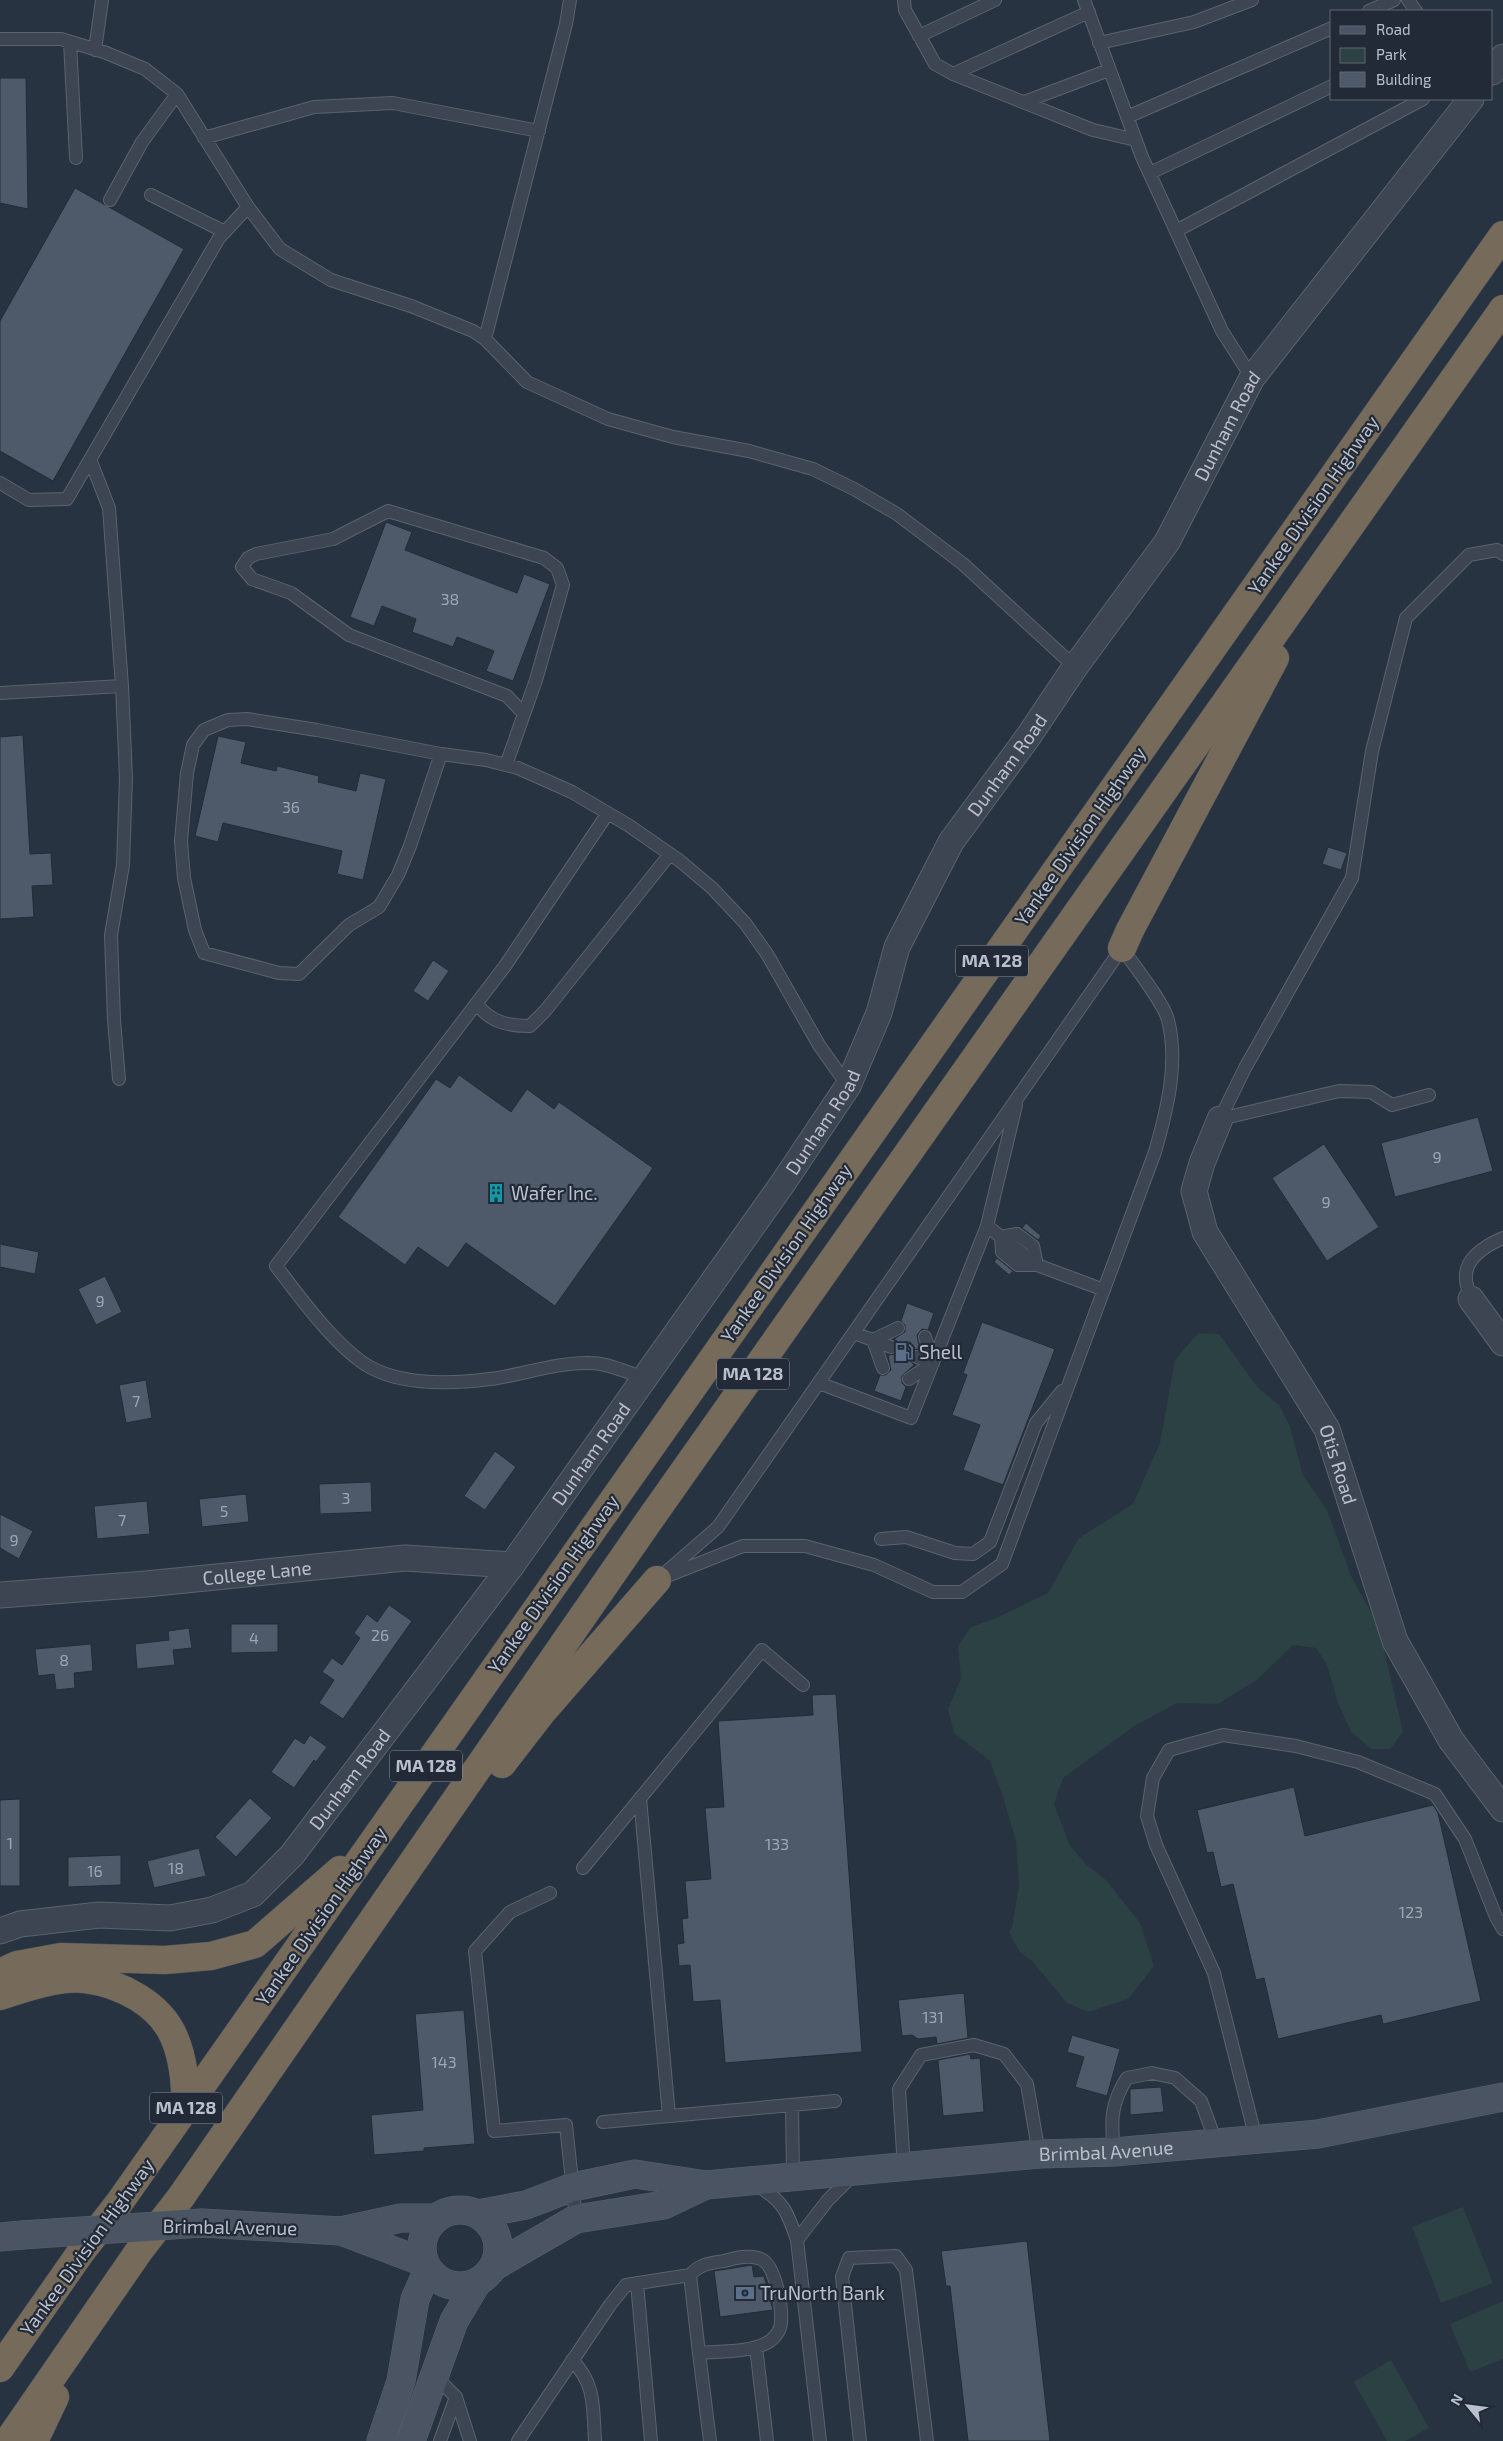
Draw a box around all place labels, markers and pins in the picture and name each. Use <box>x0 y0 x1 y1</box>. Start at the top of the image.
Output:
place label: Wafer Inc. <box>511 1181 598 1204</box>
building icon: Wafer Inc. <box>485 1182 507 1204</box>
place label: Shell <box>919 1340 963 1363</box>
fuel station icon: Shell <box>893 1341 915 1363</box>
place label: TruNorth Bank <box>760 2281 885 2304</box>
bank icon: TruNorth Bank <box>734 2282 756 2304</box>

